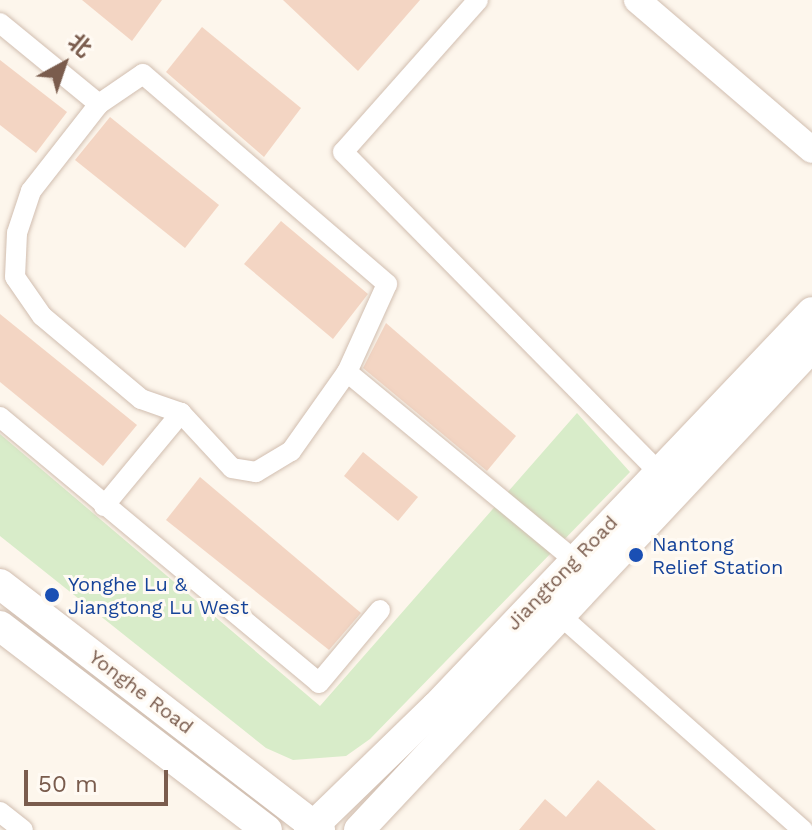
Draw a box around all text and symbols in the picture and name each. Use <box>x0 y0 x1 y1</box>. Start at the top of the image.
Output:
north arrow <box>24 24 104 104</box>
text: 北 <box>63 29 96 62</box>
street label: Jiangtong Road <box>501 511 623 635</box>
place label: Nantong Relief Station <box>652 532 784 579</box>
marker: Nantong Relief Station <box>627 546 645 564</box>
place label: Yonghe Lu & Jiangtong Lu West <box>68 572 249 619</box>
marker: Yonghe Lu & Jiangtong Lu West <box>43 586 61 604</box>
street label: Yonghe Road <box>84 645 198 739</box>
scale bar <box>28 754 172 804</box>
text: 50 m <box>38 770 98 798</box>

